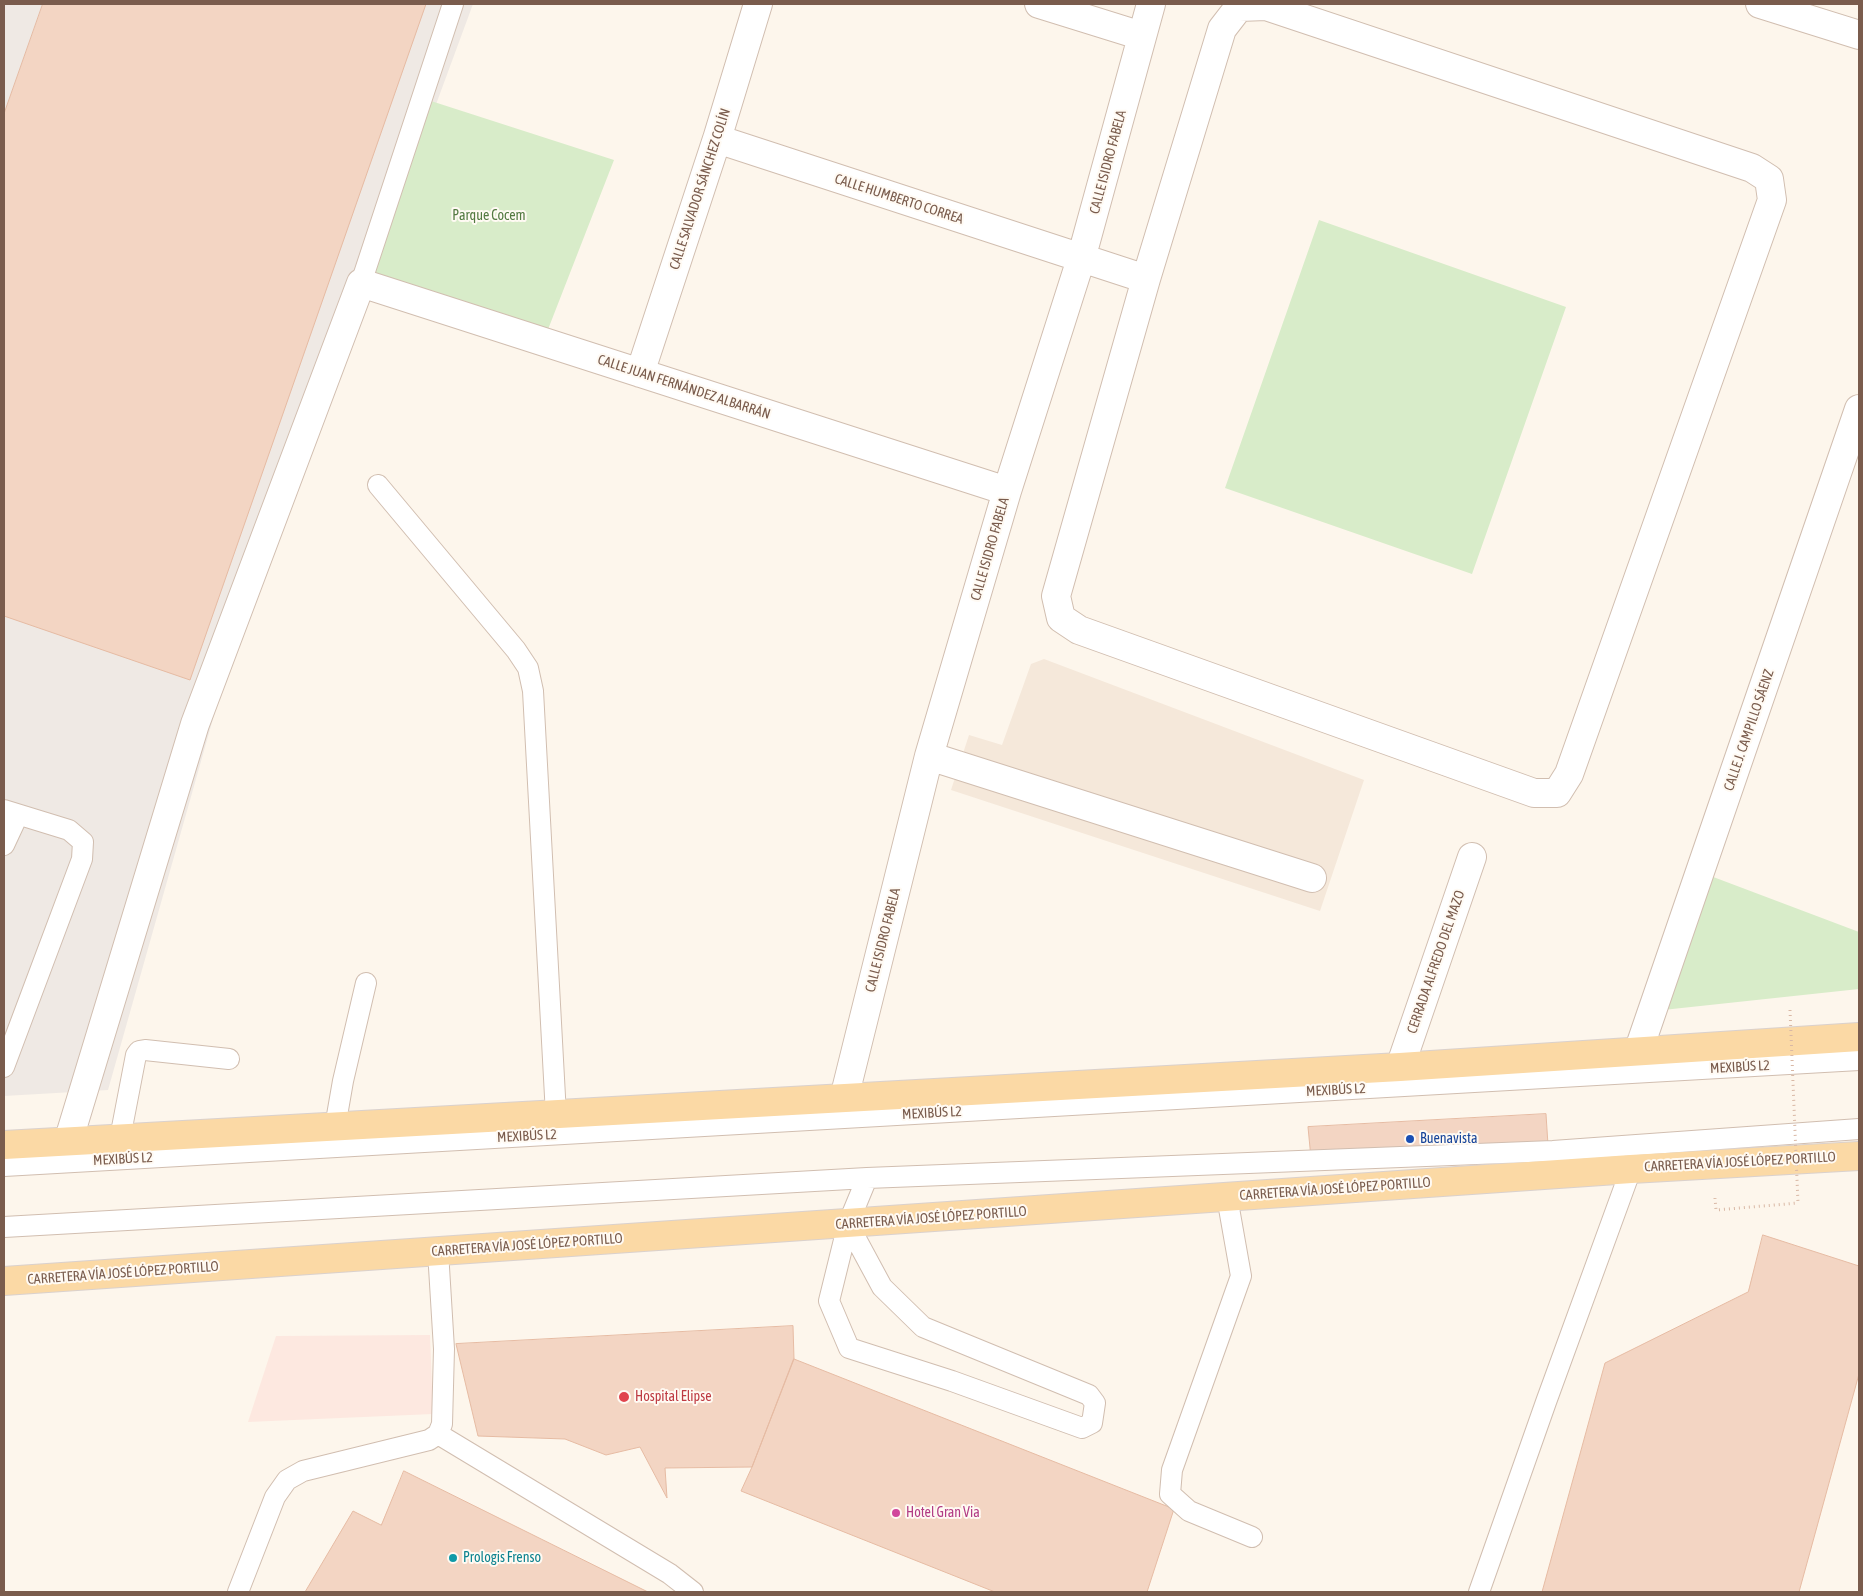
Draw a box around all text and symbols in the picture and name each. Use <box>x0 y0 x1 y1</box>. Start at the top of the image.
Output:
street label: CALLE SALVADOR SÁNCHEZ COLÍN <box>666 106 734 272</box>
street label: CALLE ISIDRO FABELA <box>1086 108 1130 216</box>
street label: CALLE HUMBERTO CORREA <box>833 170 965 228</box>
park label: Parque Cocem <box>452 208 526 224</box>
street label: CALLE JUAN FERNÁNDEZ ALBARRÁN <box>596 351 772 423</box>
street label: CALLE ISIDRO FABELA <box>967 495 1013 603</box>
street label: CALLE J. CAMPILLO SÁENZ <box>1720 667 1778 793</box>
street label: CALLE ISIDRO FABELA <box>862 886 904 994</box>
street label: CERRADA ALFREDO DEL MAZO <box>1404 888 1468 1036</box>
street label: MEXIBÚS L2 <box>1710 1057 1770 1077</box>
street label: MEXIBÚS L2 <box>1306 1080 1366 1100</box>
street label: MEXIBÚS L2 <box>902 1103 962 1123</box>
street label: MEXIBÚS L2 <box>497 1126 557 1146</box>
place label: Buenavista <box>1420 1131 1478 1147</box>
marker: Buenavista <box>1404 1133 1416 1145</box>
street label: MEXIBÚS L2 <box>93 1149 153 1169</box>
street label: CARRETERA VÍA JOSÉ LÓPEZ PORTILLO <box>1644 1149 1836 1175</box>
street label: CARRETERA VÍA JOSÉ LÓPEZ PORTILLO <box>1239 1174 1431 1204</box>
street label: CARRETERA VÍA JOSÉ LÓPEZ PORTILLO <box>835 1203 1027 1233</box>
street label: CARRETERA VÍA JOSÉ LÓPEZ PORTILLO <box>431 1230 623 1260</box>
street label: CARRETERA VÍA JOSÉ LÓPEZ PORTILLO <box>27 1258 219 1288</box>
place label: Hospital Elipse <box>635 1389 712 1405</box>
marker: Hospital Elipse <box>617 1390 631 1404</box>
place label: Hotel Gran Via <box>906 1505 980 1521</box>
marker: Hotel Gran Via <box>890 1507 902 1519</box>
place label: Prologis Frenso <box>463 1550 541 1566</box>
marker: Prologis Frenso <box>447 1552 459 1564</box>

